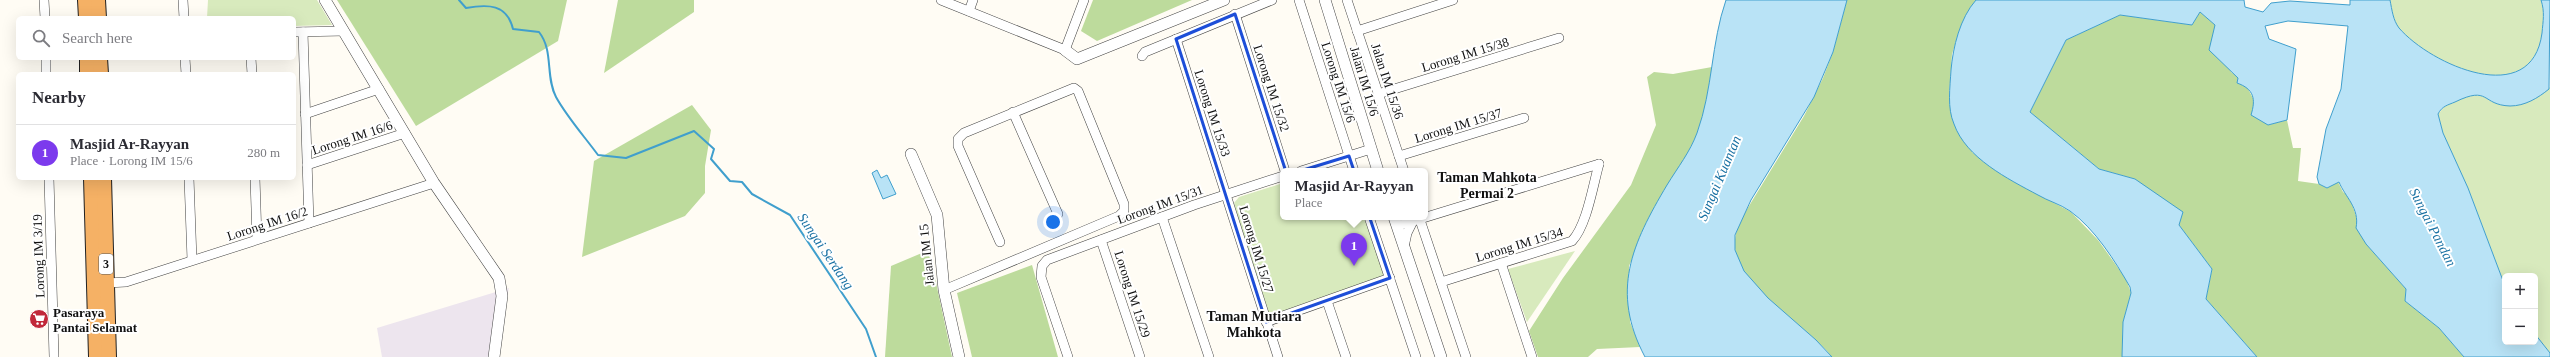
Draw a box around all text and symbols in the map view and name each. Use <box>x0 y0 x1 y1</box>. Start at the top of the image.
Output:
search box <box>16 16 296 60</box>
icon: search <box>30 27 52 49</box>
text: Search here <box>62 30 132 46</box>
street label: Lorong IM 15/38 <box>1420 34 1511 75</box>
street label: Lorong IM 15/6 <box>1318 40 1359 125</box>
street label: Jalan IM 15/36 <box>1368 41 1407 121</box>
street label: Lorong IM 15/32 <box>1250 43 1293 133</box>
street label: Jalan IM 15/6 <box>1347 44 1382 118</box>
street label: Lorong IM 15/33 <box>1191 68 1234 158</box>
text: Nearby <box>32 88 86 107</box>
street label: Lorong IM 15/37 <box>1413 105 1504 146</box>
street label: Lorong IM 16/6 <box>310 117 395 158</box>
water label: Sungai Kuantan <box>1695 134 1744 223</box>
text: Masjid Ar-Rayyan <box>70 136 189 152</box>
text: 1 <box>42 145 48 160</box>
text: 280 m <box>247 145 280 160</box>
text: Place · Lorong IM 15/6 <box>70 153 193 168</box>
popup <box>1280 168 1428 220</box>
district label: Taman Mahkota Permai 2 <box>1437 170 1537 201</box>
text: Masjid Ar-Rayyan <box>1294 178 1414 194</box>
street label: Lorong IM 15/31 <box>1115 182 1205 227</box>
water label: Sungai Pandan <box>2406 186 2459 269</box>
text: Place <box>1294 195 1323 210</box>
street label: Lorong IM 16/2 <box>225 203 309 244</box>
street label: Lorong IM 15/27 <box>1236 204 1277 295</box>
water label: Sungai Serdang <box>795 210 857 292</box>
your location <box>1043 212 1063 232</box>
street label: Lorong IM 3/19 <box>30 214 47 298</box>
street label: Jalan IM 15 <box>916 223 937 287</box>
street label: Lorong IM 15/34 <box>1474 224 1565 265</box>
pin: 1 <box>1341 233 1367 266</box>
street label: Lorong IM 15/29 <box>1111 249 1154 339</box>
road number: 3 <box>99 254 113 274</box>
map controls <box>2502 273 2538 345</box>
button: + <box>2502 273 2538 309</box>
place label: Pasaraya Pantai Selamat <box>53 305 138 335</box>
supermarket icon: Pasaraya Pantai Selamat <box>28 308 50 330</box>
district label: Taman Mutiara Mahkota <box>1207 309 1301 340</box>
button: − <box>2502 309 2538 345</box>

